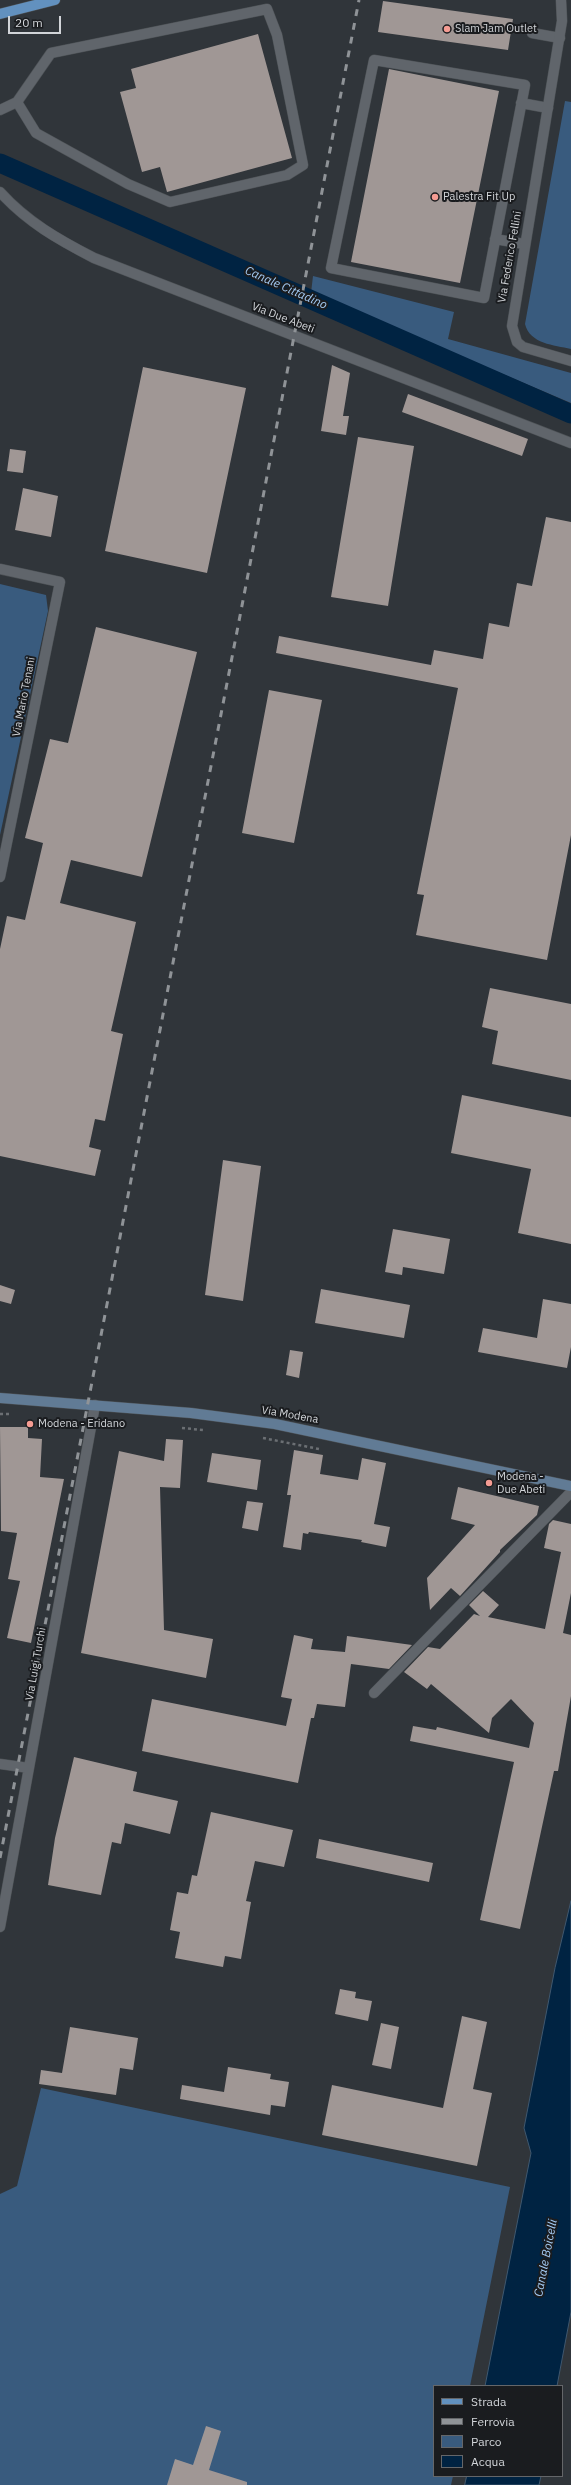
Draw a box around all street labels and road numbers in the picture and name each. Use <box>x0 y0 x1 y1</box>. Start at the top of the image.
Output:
street label: Via Federico Fellini <box>495 210 525 304</box>
street label: Via Due Abeti <box>250 300 316 336</box>
street label: Via Mario Tenani <box>10 656 38 738</box>
street label: Via Modena <box>261 1404 319 1426</box>
street label: Via Luigi Turchi <box>23 1626 49 1702</box>

